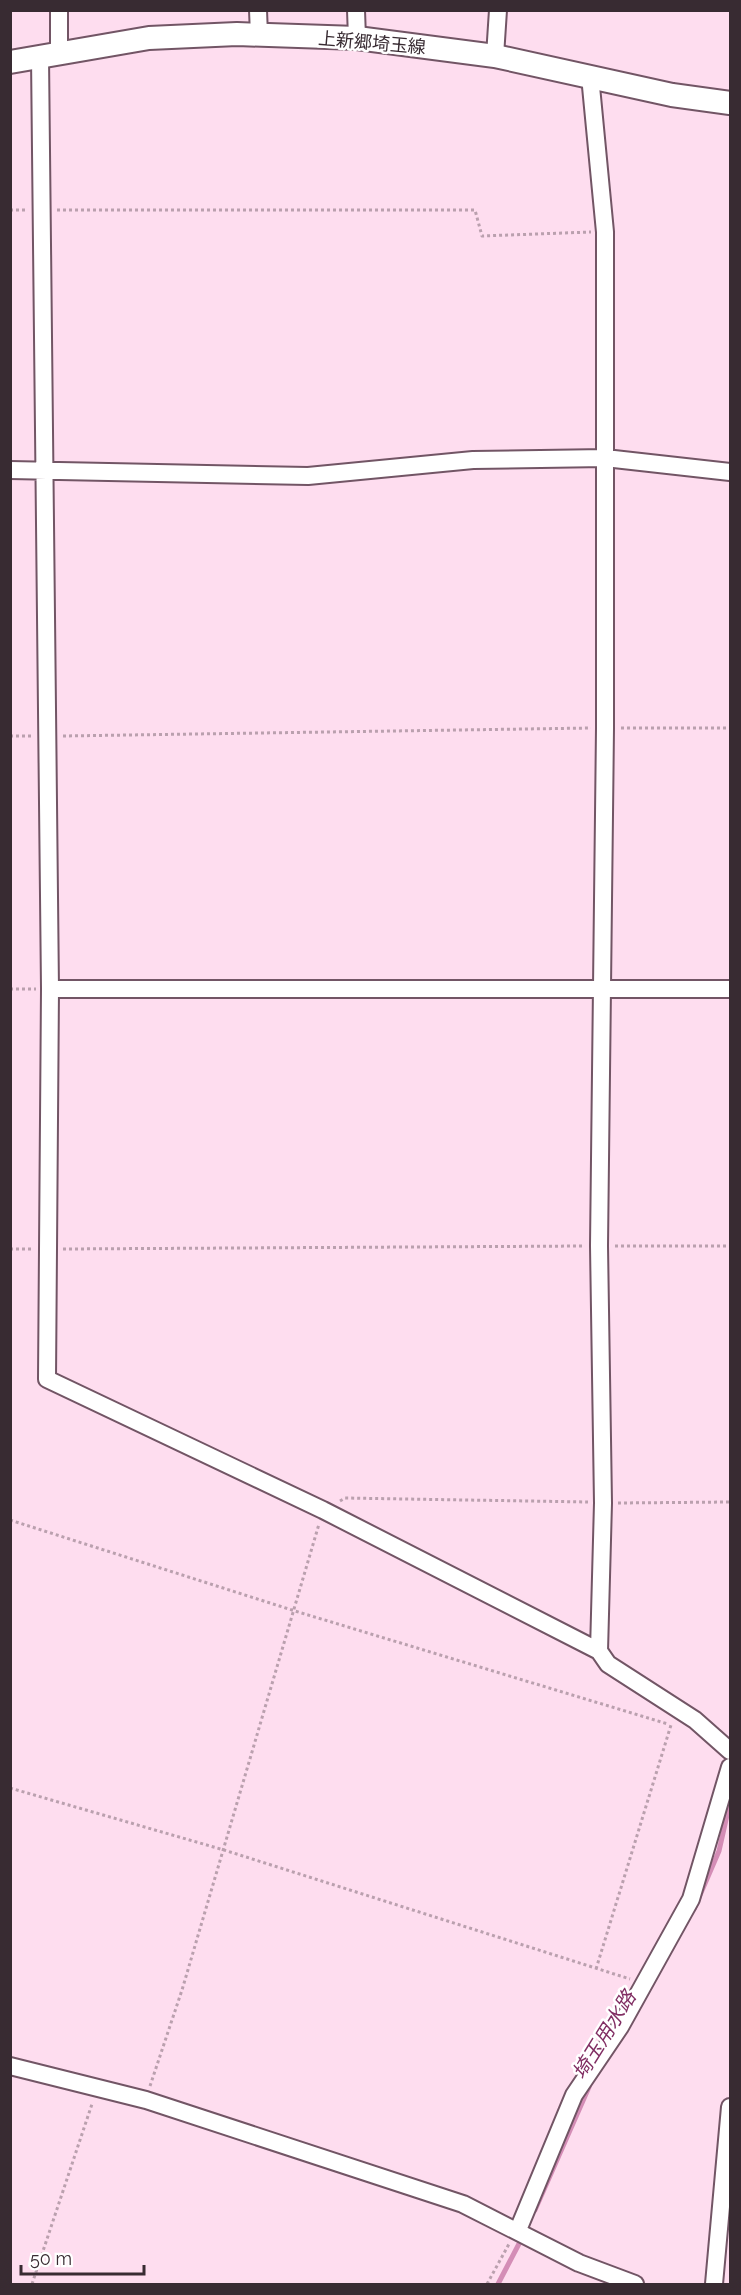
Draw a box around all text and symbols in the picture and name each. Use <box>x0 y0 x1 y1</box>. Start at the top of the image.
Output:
street label: 上新郷埼玉線 <box>317 27 427 58</box>
water label: 埼玉用水路 <box>567 1985 642 2084</box>
scale bar <box>21 2238 144 2276</box>
text: 50 m <box>30 2248 72 2269</box>

